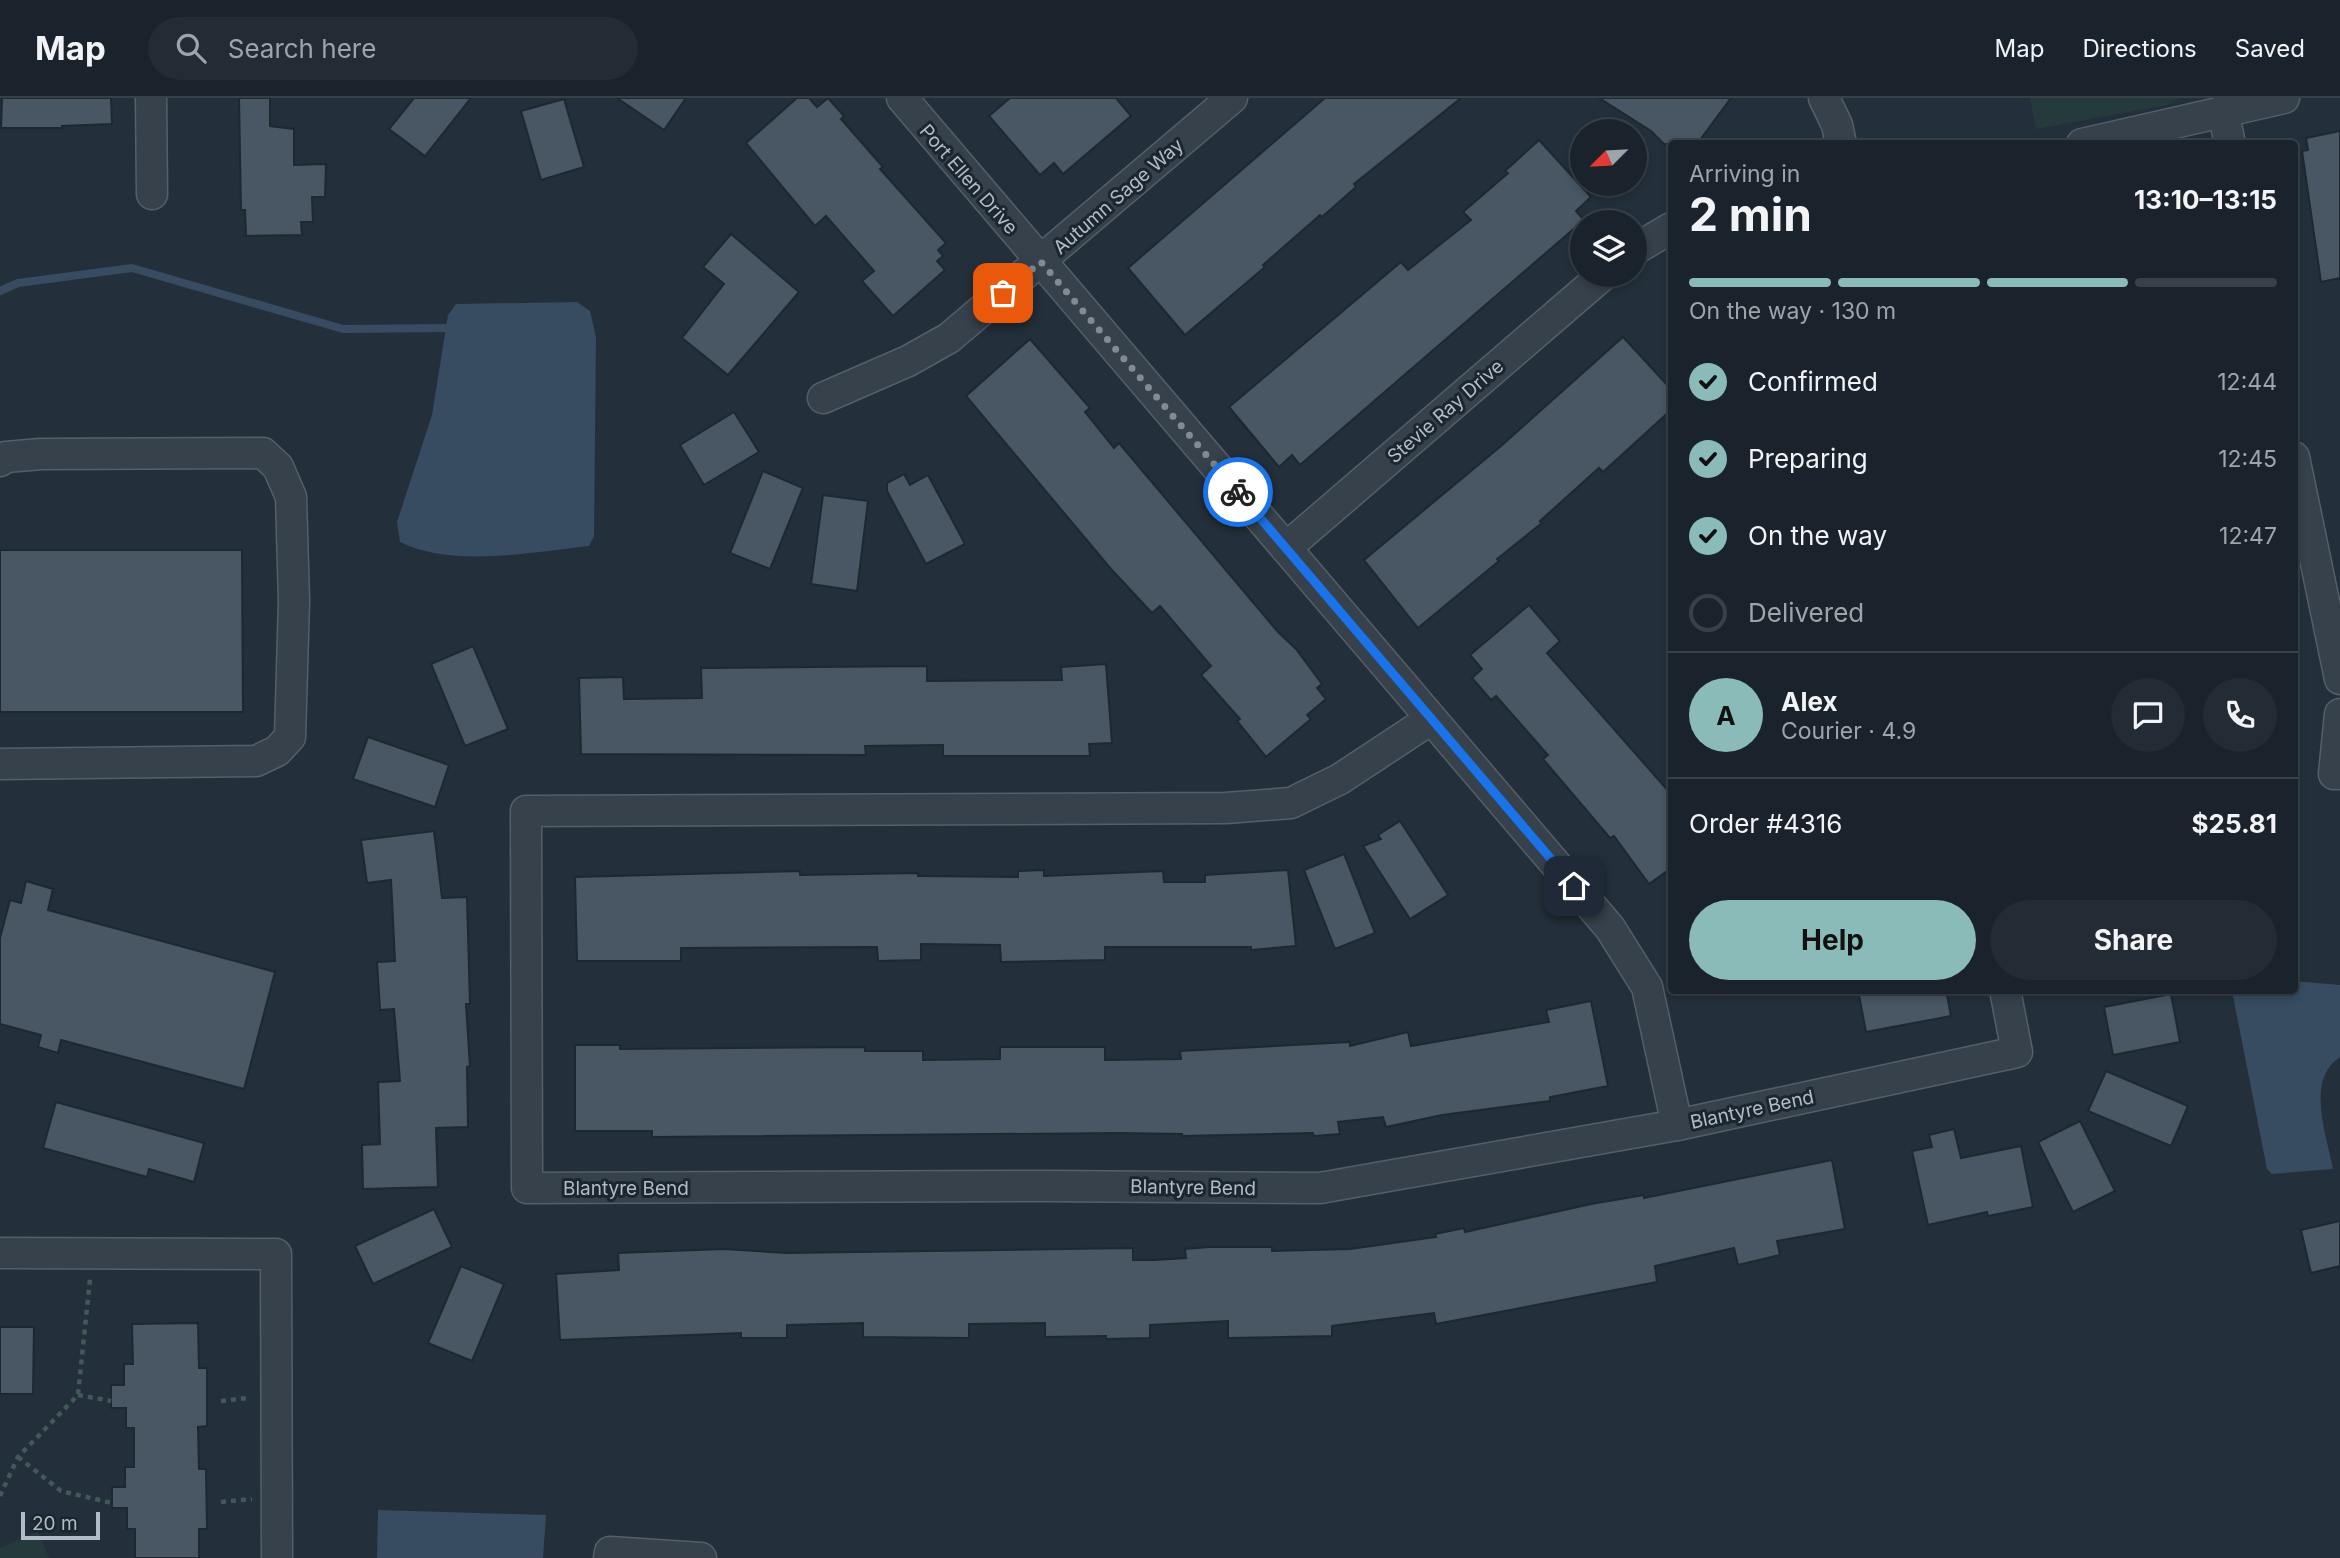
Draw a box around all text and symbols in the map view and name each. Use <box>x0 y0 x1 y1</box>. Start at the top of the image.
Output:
search box <box>148 17 638 80</box>
text: Map <box>35 28 106 68</box>
icon: search <box>172 29 210 67</box>
text: Search here <box>228 33 376 64</box>
text: Map <box>1995 34 2044 63</box>
text: Directions <box>2082 34 2197 63</box>
text: Saved <box>2235 34 2305 63</box>
north arrow <box>1570 119 1647 196</box>
map controls <box>1570 119 1647 287</box>
street label: Port Ellen Drive <box>915 120 1023 239</box>
street label: Autumn Sage Way <box>1049 133 1188 259</box>
text: Arriving in <box>1689 160 1800 188</box>
text: 13:10–13:15 <box>2134 184 2277 215</box>
text: 2 min <box>1689 186 1812 242</box>
button: layers <box>1570 210 1647 287</box>
pin <box>973 263 1033 323</box>
icon: bag <box>984 274 1022 312</box>
text: On the way · 130 m <box>1689 297 1896 325</box>
street label: Stevie Ray Drive <box>1383 355 1508 468</box>
icon: check <box>1689 363 1727 401</box>
text: Confirmed <box>1748 366 1878 397</box>
text: 12:44 <box>2217 368 2277 396</box>
icon: check <box>1689 440 1727 478</box>
text: Preparing <box>1748 443 1868 474</box>
text: 12:45 <box>2218 445 2277 473</box>
courier <box>1203 457 1273 527</box>
icon: bike <box>1219 473 1257 511</box>
icon: check <box>1689 517 1727 555</box>
text: On the way <box>1748 520 1887 551</box>
text: 12:47 <box>2219 522 2277 550</box>
text: Delivered <box>1748 597 1864 628</box>
button: chat <box>2111 678 2185 752</box>
button: phone <box>2203 678 2277 752</box>
text: Alex <box>1781 686 1838 717</box>
text: A <box>1716 700 1736 731</box>
text: Courier · 4.9 <box>1781 717 1916 745</box>
text: Order #4316 <box>1689 808 1842 839</box>
text: $25.81 <box>2191 808 2277 839</box>
pin <box>1544 856 1604 916</box>
icon: home <box>1555 867 1593 905</box>
button: Help <box>1689 900 1976 980</box>
button: Share <box>1990 900 2277 980</box>
street label: Blantyre Bend <box>1688 1085 1816 1134</box>
street label: Blantyre Bend <box>1130 1175 1256 1200</box>
street label: Blantyre Bend <box>563 1177 689 1200</box>
scale bar <box>21 1509 100 1541</box>
text: 20 m <box>32 1512 78 1535</box>

